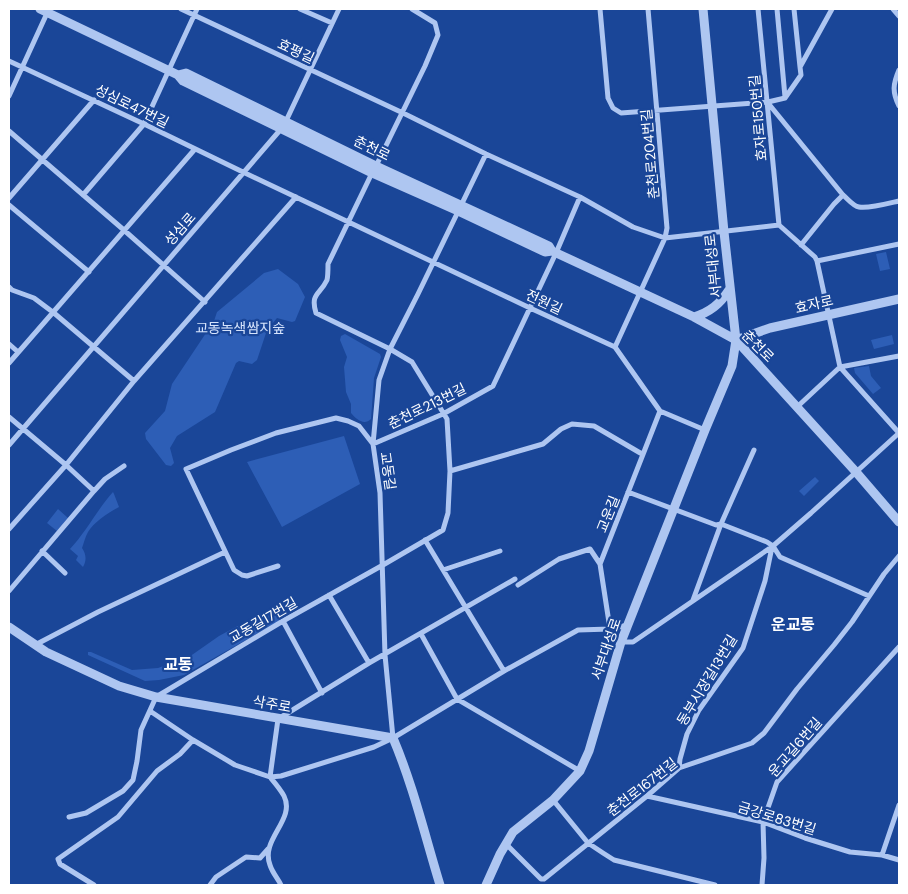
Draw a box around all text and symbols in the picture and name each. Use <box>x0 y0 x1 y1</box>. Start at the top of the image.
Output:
street label: 효평길 <box>275 35 317 67</box>
street label: 효자로150번길 <box>745 74 771 162</box>
street label: 성심로47번길 <box>92 80 172 132</box>
street label: 춘천로204번길 <box>637 108 663 200</box>
street label: 춘천로 <box>351 131 393 165</box>
street label: 성심로 <box>161 208 200 249</box>
street label: 서부대성로 <box>701 233 725 299</box>
street label: 전원길 <box>523 286 565 318</box>
street label: 효자로 <box>793 291 835 317</box>
park label: 교동녹색쌈지숲 <box>195 319 285 337</box>
street label: 춘천로 <box>738 326 778 366</box>
street label: 춘천로213번길 <box>385 379 469 433</box>
street label: 교동길 <box>376 451 400 491</box>
street label: 교운길 <box>592 493 624 535</box>
street label: 교동길17번길 <box>225 593 301 647</box>
district label: 운교동 <box>771 614 815 635</box>
street label: 서부대성로 <box>587 616 625 682</box>
street label: 동부시장길13번길 <box>673 631 741 729</box>
district label: 교동 <box>163 654 193 675</box>
street label: 삭주로 <box>251 692 293 716</box>
street label: 운교길6번길 <box>764 713 826 781</box>
street label: 춘천로167번길 <box>603 754 681 820</box>
street label: 금강로83번길 <box>736 798 818 838</box>

